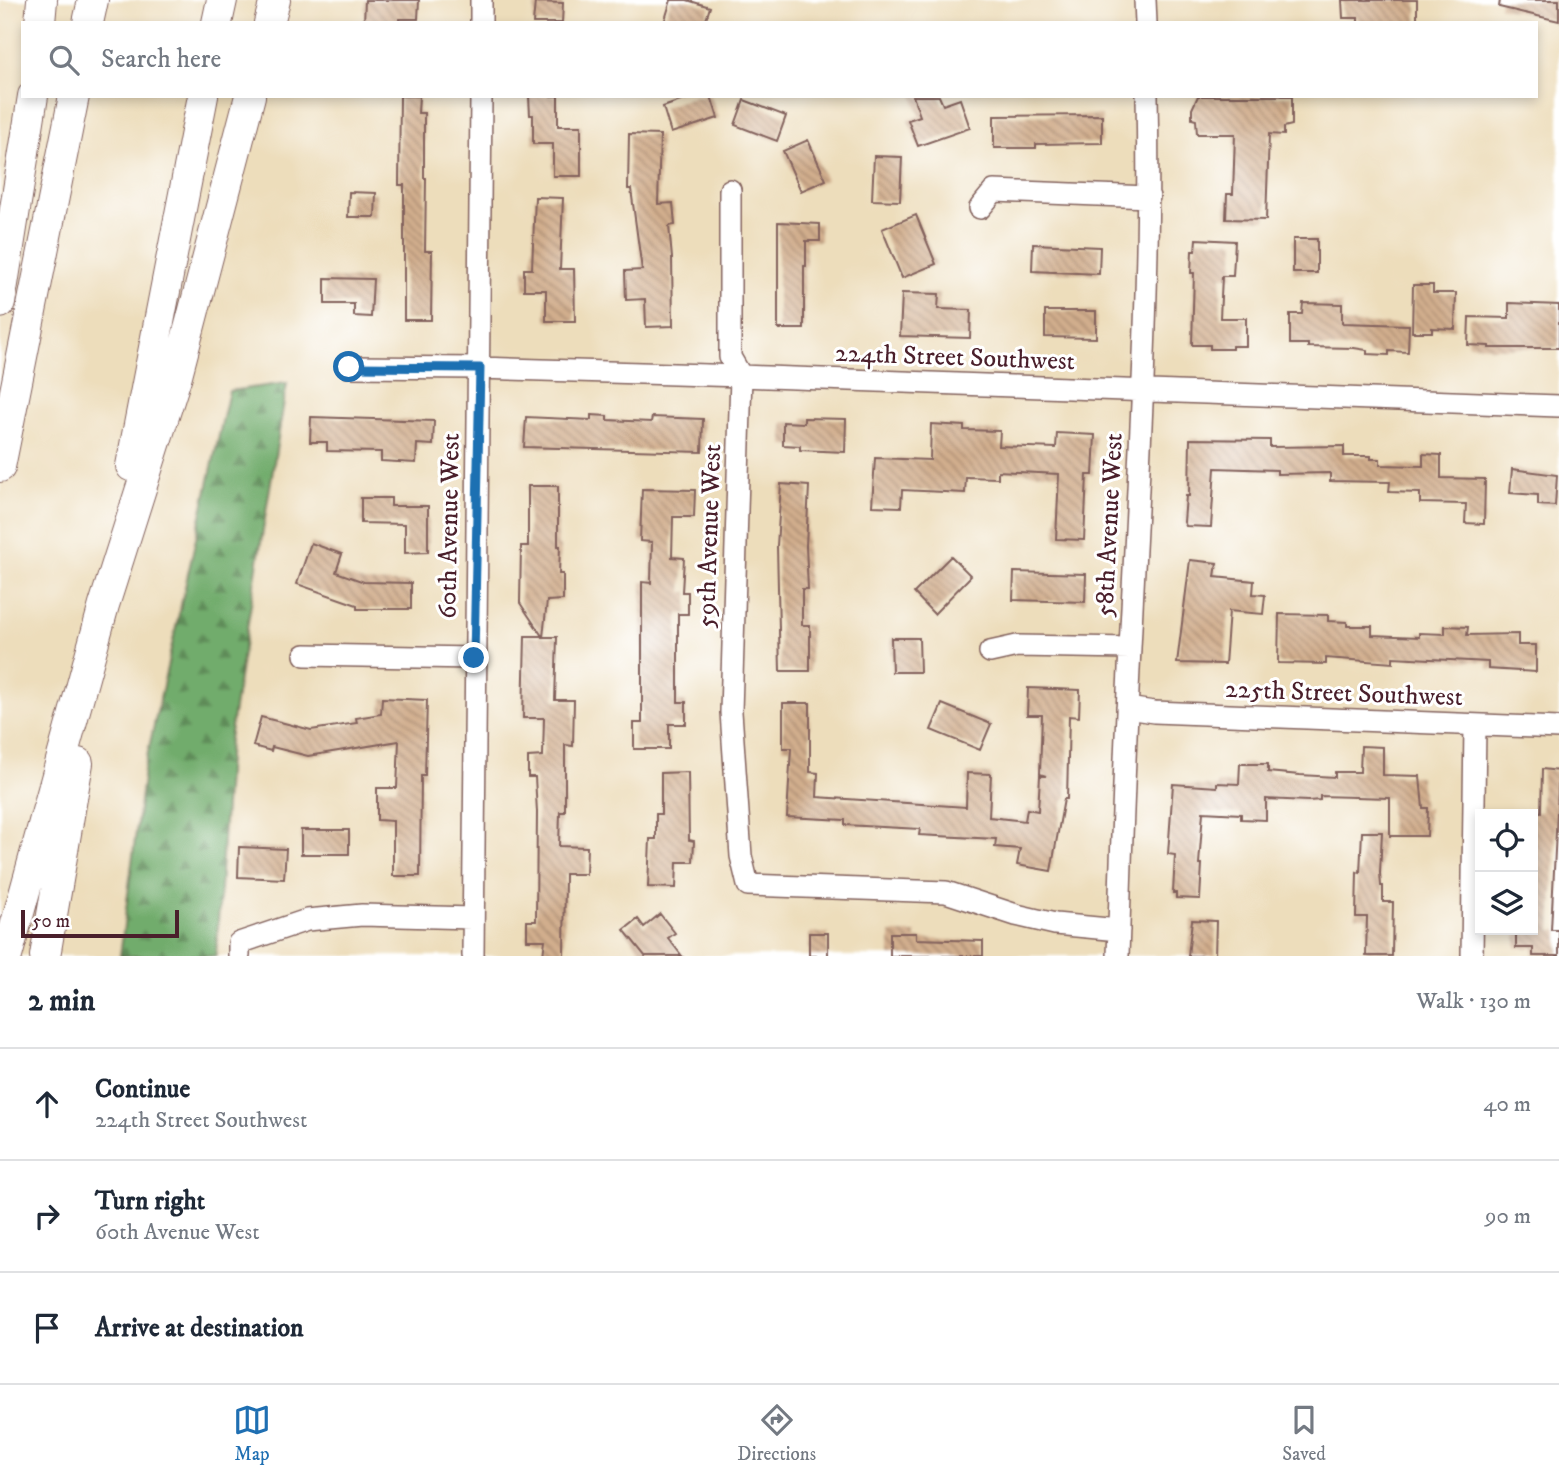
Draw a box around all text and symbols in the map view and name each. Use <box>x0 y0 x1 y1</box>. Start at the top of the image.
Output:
search box <box>21 21 1538 98</box>
icon: search <box>45 41 83 79</box>
text: Search here <box>101 43 221 76</box>
street label: 224th Street Southwest <box>834 337 1076 378</box>
route start <box>333 351 364 382</box>
street label: 58th Avenue West <box>1088 432 1131 618</box>
street label: 60th Avenue West <box>431 433 468 619</box>
street label: 59th Avenue West <box>690 443 729 629</box>
route end <box>458 642 489 673</box>
street label: 225th Street Southwest <box>1224 673 1463 714</box>
map controls <box>1475 809 1538 935</box>
button: locate <box>1475 809 1538 872</box>
button: layers <box>1475 872 1538 935</box>
scale bar <box>21 907 178 939</box>
text: 50 m <box>32 910 70 933</box>
text: 2 min <box>28 983 95 1020</box>
text: Walk · 130 m <box>1416 987 1531 1016</box>
text: Continue <box>95 1073 190 1106</box>
icon: ahead <box>28 1085 66 1123</box>
text: 40 m <box>1483 1090 1531 1119</box>
text: 224th Street Southwest <box>95 1106 307 1135</box>
text: Turn right <box>95 1185 205 1218</box>
icon: right <box>28 1197 66 1235</box>
text: 90 m <box>1485 1202 1531 1231</box>
text: 60th Avenue West <box>95 1218 260 1247</box>
icon: arrive <box>28 1309 66 1347</box>
text: Arrive at destination <box>95 1312 304 1345</box>
tab: Map <box>233 1401 271 1466</box>
tab: Directions <box>737 1401 816 1466</box>
tab: Saved <box>1282 1401 1326 1466</box>

